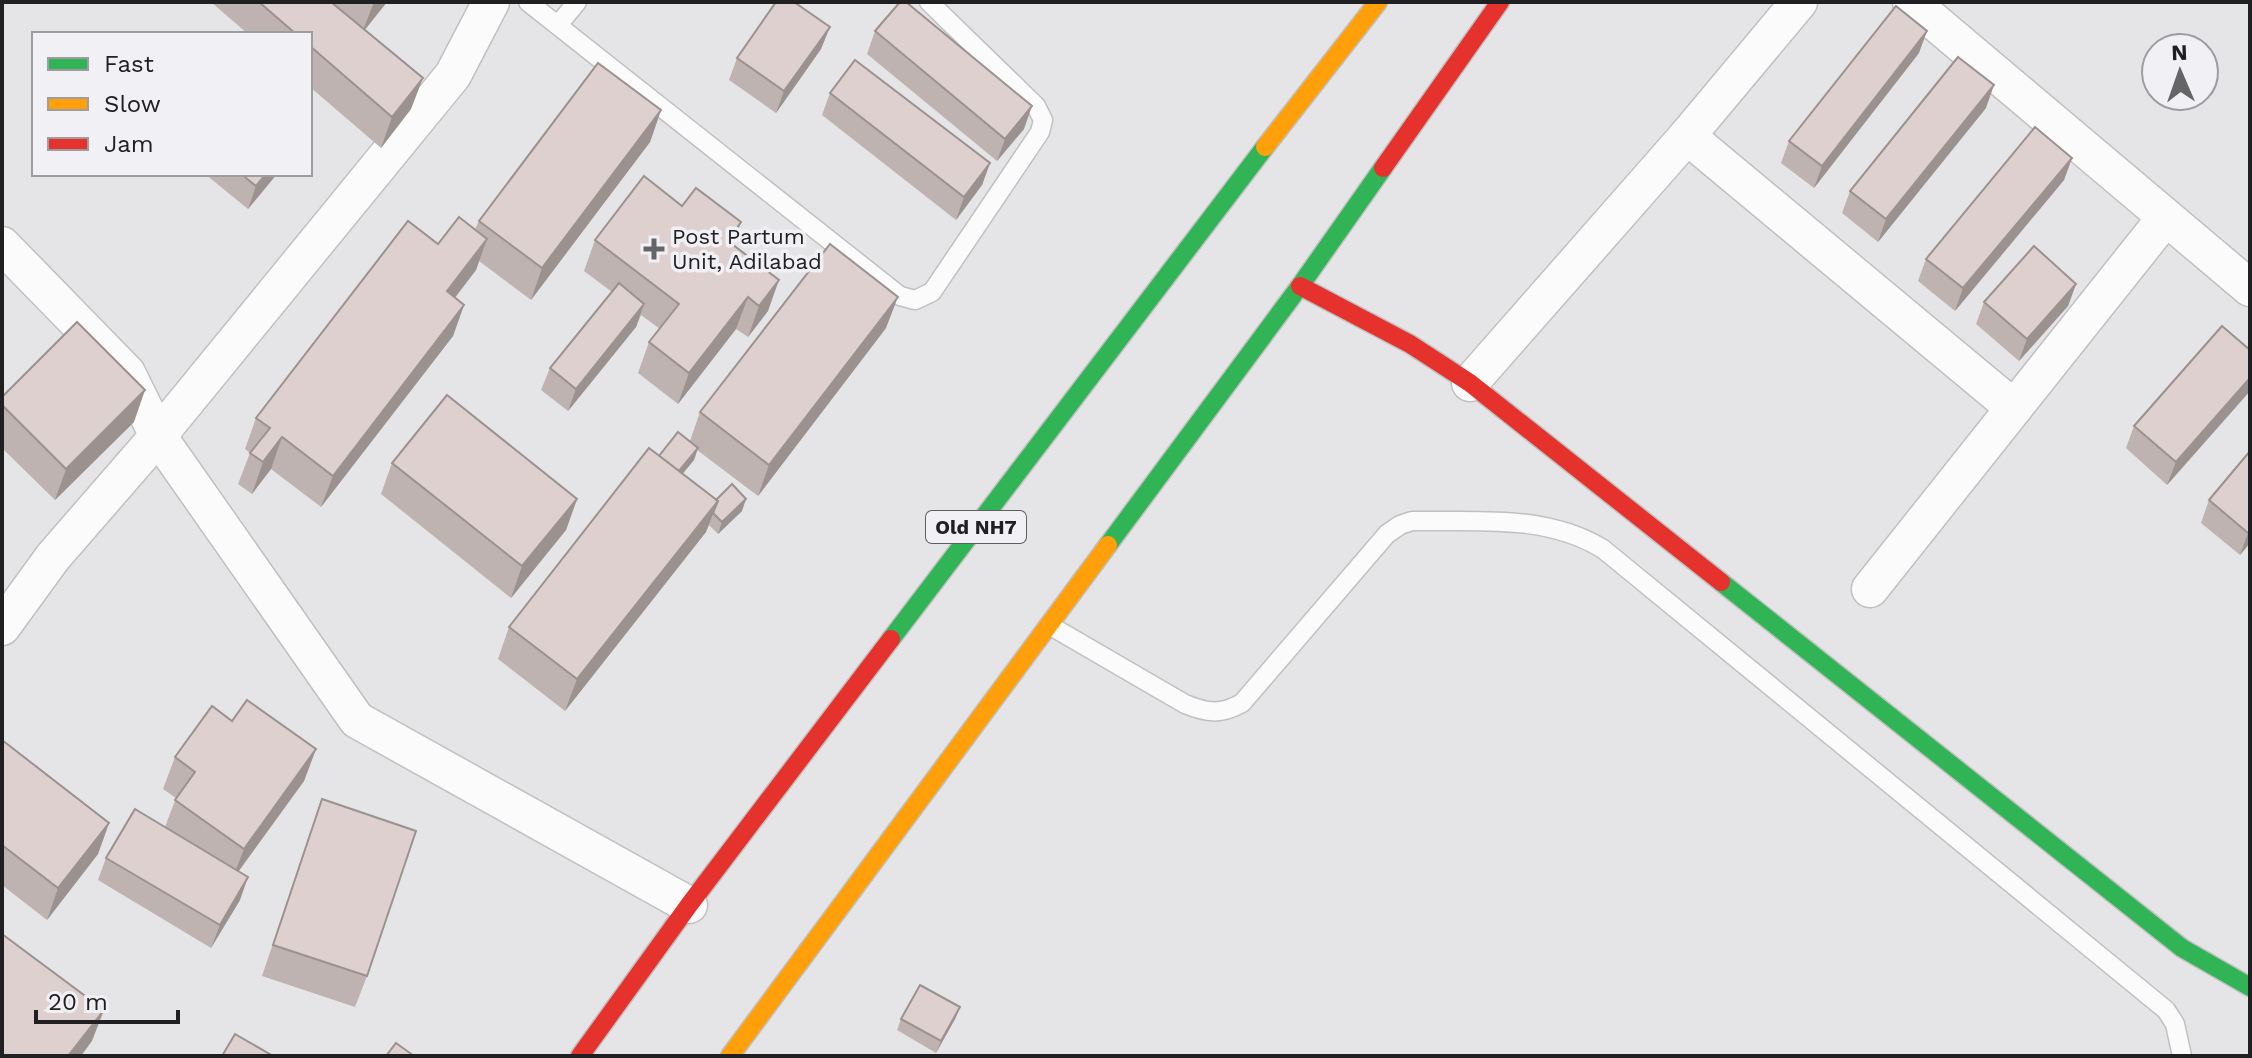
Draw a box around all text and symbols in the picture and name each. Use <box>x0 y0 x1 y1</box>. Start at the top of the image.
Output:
legend <box>32 32 312 176</box>
north arrow <box>2140 32 2220 112</box>
text: N <box>2171 40 2188 65</box>
text: Fast <box>104 50 154 78</box>
text: Slow <box>104 90 161 118</box>
text: Jam <box>104 130 154 158</box>
place label: Post Partum Unit, Adilabad <box>672 224 822 274</box>
marker: Post Partum Unit, Adilabad <box>643 238 665 260</box>
road number: Old NH7 <box>926 511 1026 543</box>
scale bar <box>36 974 178 1024</box>
text: 20 m <box>48 988 108 1016</box>

